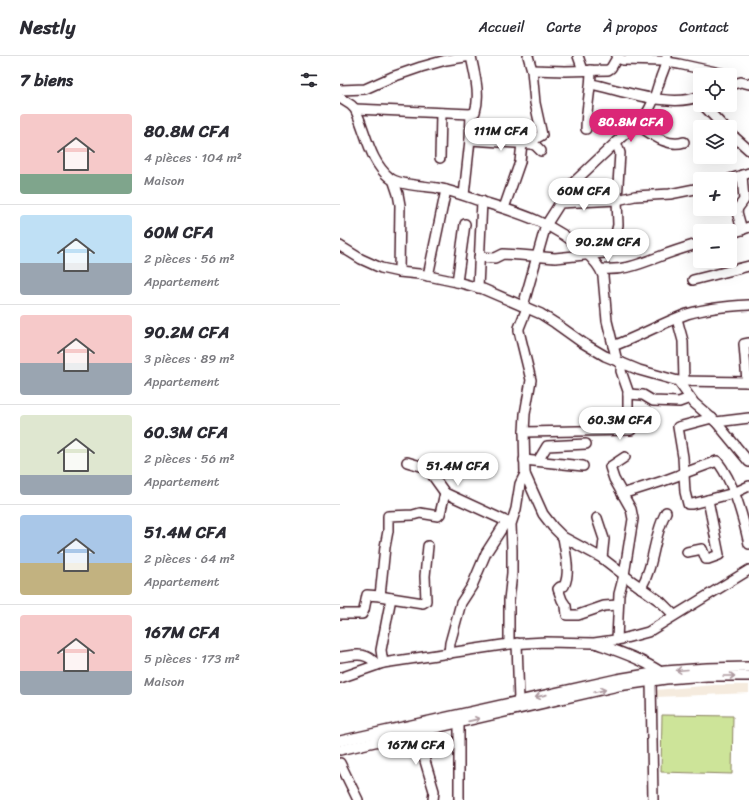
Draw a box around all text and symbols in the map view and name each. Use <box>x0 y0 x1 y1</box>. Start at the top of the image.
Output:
text: Nestly <box>20 11 75 44</box>
text: Accueil <box>479 15 525 40</box>
text: Carte <box>547 15 581 40</box>
text: À propos <box>603 15 657 40</box>
text: Contact <box>679 15 729 40</box>
text: 7 biens <box>20 65 73 95</box>
map controls <box>693 68 737 268</box>
button: locate <box>693 68 737 112</box>
icon: filters <box>298 69 320 91</box>
pin: 80.8M CFA <box>585 109 677 143</box>
text: 80.8M CFA <box>598 110 664 133</box>
text: 80.8M CFA <box>144 116 230 146</box>
pin: 111M CFA <box>460 118 542 152</box>
text: 111M CFA <box>474 119 528 142</box>
button: layers <box>693 120 737 164</box>
icon: home <box>52 130 100 178</box>
text: 4 pièces · 104 m² <box>144 146 242 169</box>
text: Maison <box>144 169 184 192</box>
button: + <box>693 172 737 216</box>
pin: 60M CFA <box>547 178 621 212</box>
text: 60M CFA <box>557 179 611 202</box>
text: 60M CFA <box>144 217 214 247</box>
button: − <box>693 224 737 268</box>
pin: 90.2M CFA <box>562 229 654 263</box>
text: 90.2M CFA <box>575 230 641 253</box>
icon: home <box>52 231 100 279</box>
text: 2 pièces · 56 m² <box>144 247 235 270</box>
text: Appartement <box>144 270 219 293</box>
text: 90.2M CFA <box>144 317 229 347</box>
icon: home <box>52 331 100 379</box>
text: 3 pièces · 89 m² <box>144 347 235 370</box>
text: Appartement <box>144 370 219 393</box>
pin: 60.3M CFA <box>574 407 666 441</box>
text: 60.3M CFA <box>588 408 652 431</box>
text: 60.3M CFA <box>144 417 228 447</box>
icon: home <box>52 431 100 479</box>
text: 2 pièces · 56 m² <box>144 447 235 470</box>
pin: 51.4M CFA <box>412 453 504 487</box>
text: 51.4M CFA <box>426 454 490 477</box>
text: Appartement <box>144 470 219 493</box>
text: 51.4M CFA <box>144 517 227 547</box>
icon: home <box>52 531 100 579</box>
text: 2 pièces · 64 m² <box>144 547 235 570</box>
text: Appartement <box>144 570 219 593</box>
text: 167M CFA <box>144 617 220 647</box>
icon: home <box>52 631 100 679</box>
text: 5 pièces · 173 m² <box>144 647 240 670</box>
one-way arrow <box>676 666 689 673</box>
text: Maison <box>144 670 184 693</box>
one-way arrow <box>722 672 735 680</box>
one-way arrow <box>593 686 606 694</box>
one-way arrow <box>534 693 547 700</box>
one-way arrow <box>467 715 480 723</box>
pin: 167M CFA <box>375 732 457 766</box>
text: 167M CFA <box>387 733 445 756</box>

